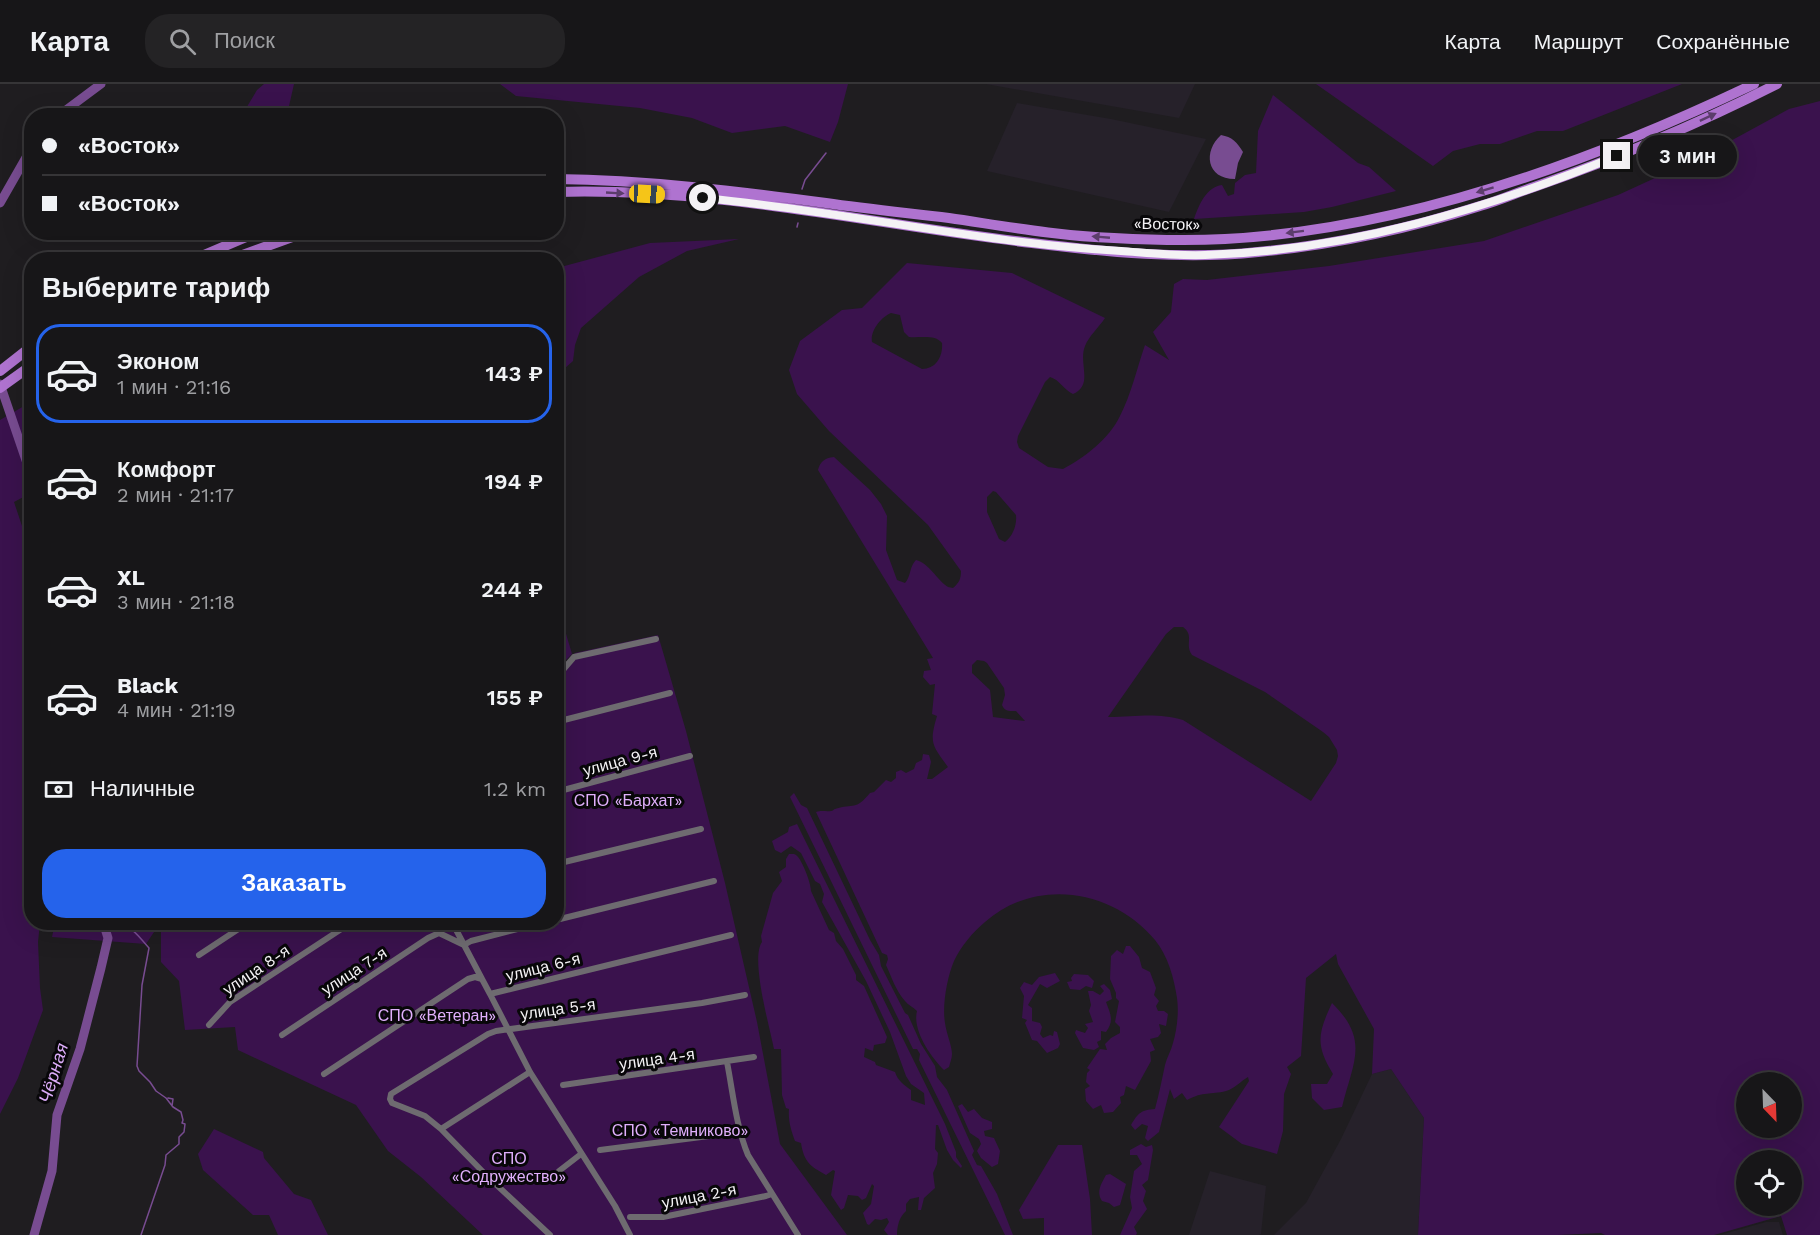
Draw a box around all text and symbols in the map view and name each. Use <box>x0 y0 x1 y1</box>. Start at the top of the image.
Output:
search box <box>145 14 565 68</box>
text: Карта <box>30 25 109 58</box>
icon: search <box>166 25 199 58</box>
text: Поиск <box>214 28 275 53</box>
text: Карта <box>1445 29 1501 54</box>
text: Маршрут <box>1534 29 1623 54</box>
text: Сохранённые <box>1656 29 1790 54</box>
one-way arrow <box>1700 113 1717 122</box>
text: «Восток» <box>78 133 180 158</box>
callout: 3 мин <box>1638 135 1737 177</box>
route end <box>1603 142 1630 169</box>
text: 3 мин <box>1659 144 1716 168</box>
car <box>629 184 665 204</box>
route start <box>689 184 716 211</box>
one-way arrow <box>1476 186 1494 195</box>
one-way arrow <box>605 188 624 197</box>
text: «Восток» <box>78 191 180 216</box>
street label: «Восток» <box>1134 214 1200 234</box>
one-way arrow <box>1285 227 1304 236</box>
one-way arrow <box>1091 233 1110 242</box>
text: Выберите тариф <box>42 272 270 304</box>
icon: car <box>45 347 99 401</box>
text: Эконом <box>117 349 200 374</box>
text: 143 ₽ <box>485 361 543 386</box>
text: 1 мин · 21:16 <box>117 375 231 399</box>
icon: car <box>45 455 99 509</box>
text: Комфорт <box>117 457 216 482</box>
text: 194 ₽ <box>485 469 543 494</box>
text: 2 мин · 21:17 <box>117 483 234 507</box>
icon: car <box>45 563 99 617</box>
text: XL <box>117 565 145 590</box>
text: 244 ₽ <box>481 577 543 602</box>
text: 3 мин · 21:18 <box>117 590 235 614</box>
icon: car <box>45 671 99 725</box>
text: Black <box>117 673 178 698</box>
text: 155 ₽ <box>487 685 543 710</box>
text: 4 мин · 21:19 <box>117 698 236 722</box>
street label: улица 9-я <box>581 742 659 780</box>
icon: cash <box>42 773 75 806</box>
text: Наличные <box>90 776 195 801</box>
text: 1.2 km <box>484 777 546 801</box>
park label: СПО «Бархат» <box>574 791 682 810</box>
button: Заказать <box>42 849 546 918</box>
street label: улица 8-я <box>219 941 293 999</box>
street label: улица 7-я <box>318 943 390 999</box>
street label: улица 6-я <box>504 949 582 985</box>
street label: улица 5-я <box>519 994 597 1024</box>
park label: СПО «Ветеран» <box>378 1006 496 1025</box>
water label: Чёрная <box>34 1040 72 1106</box>
street label: улица 4-я <box>618 1044 696 1074</box>
north arrow <box>1736 1072 1802 1138</box>
map controls <box>1736 1072 1802 1216</box>
park label: СПО «Темниково» <box>612 1121 748 1140</box>
park label: СПО «Содружество» <box>452 1149 566 1186</box>
button: locate <box>1736 1150 1802 1216</box>
street label: улица 2-я <box>660 1179 738 1213</box>

